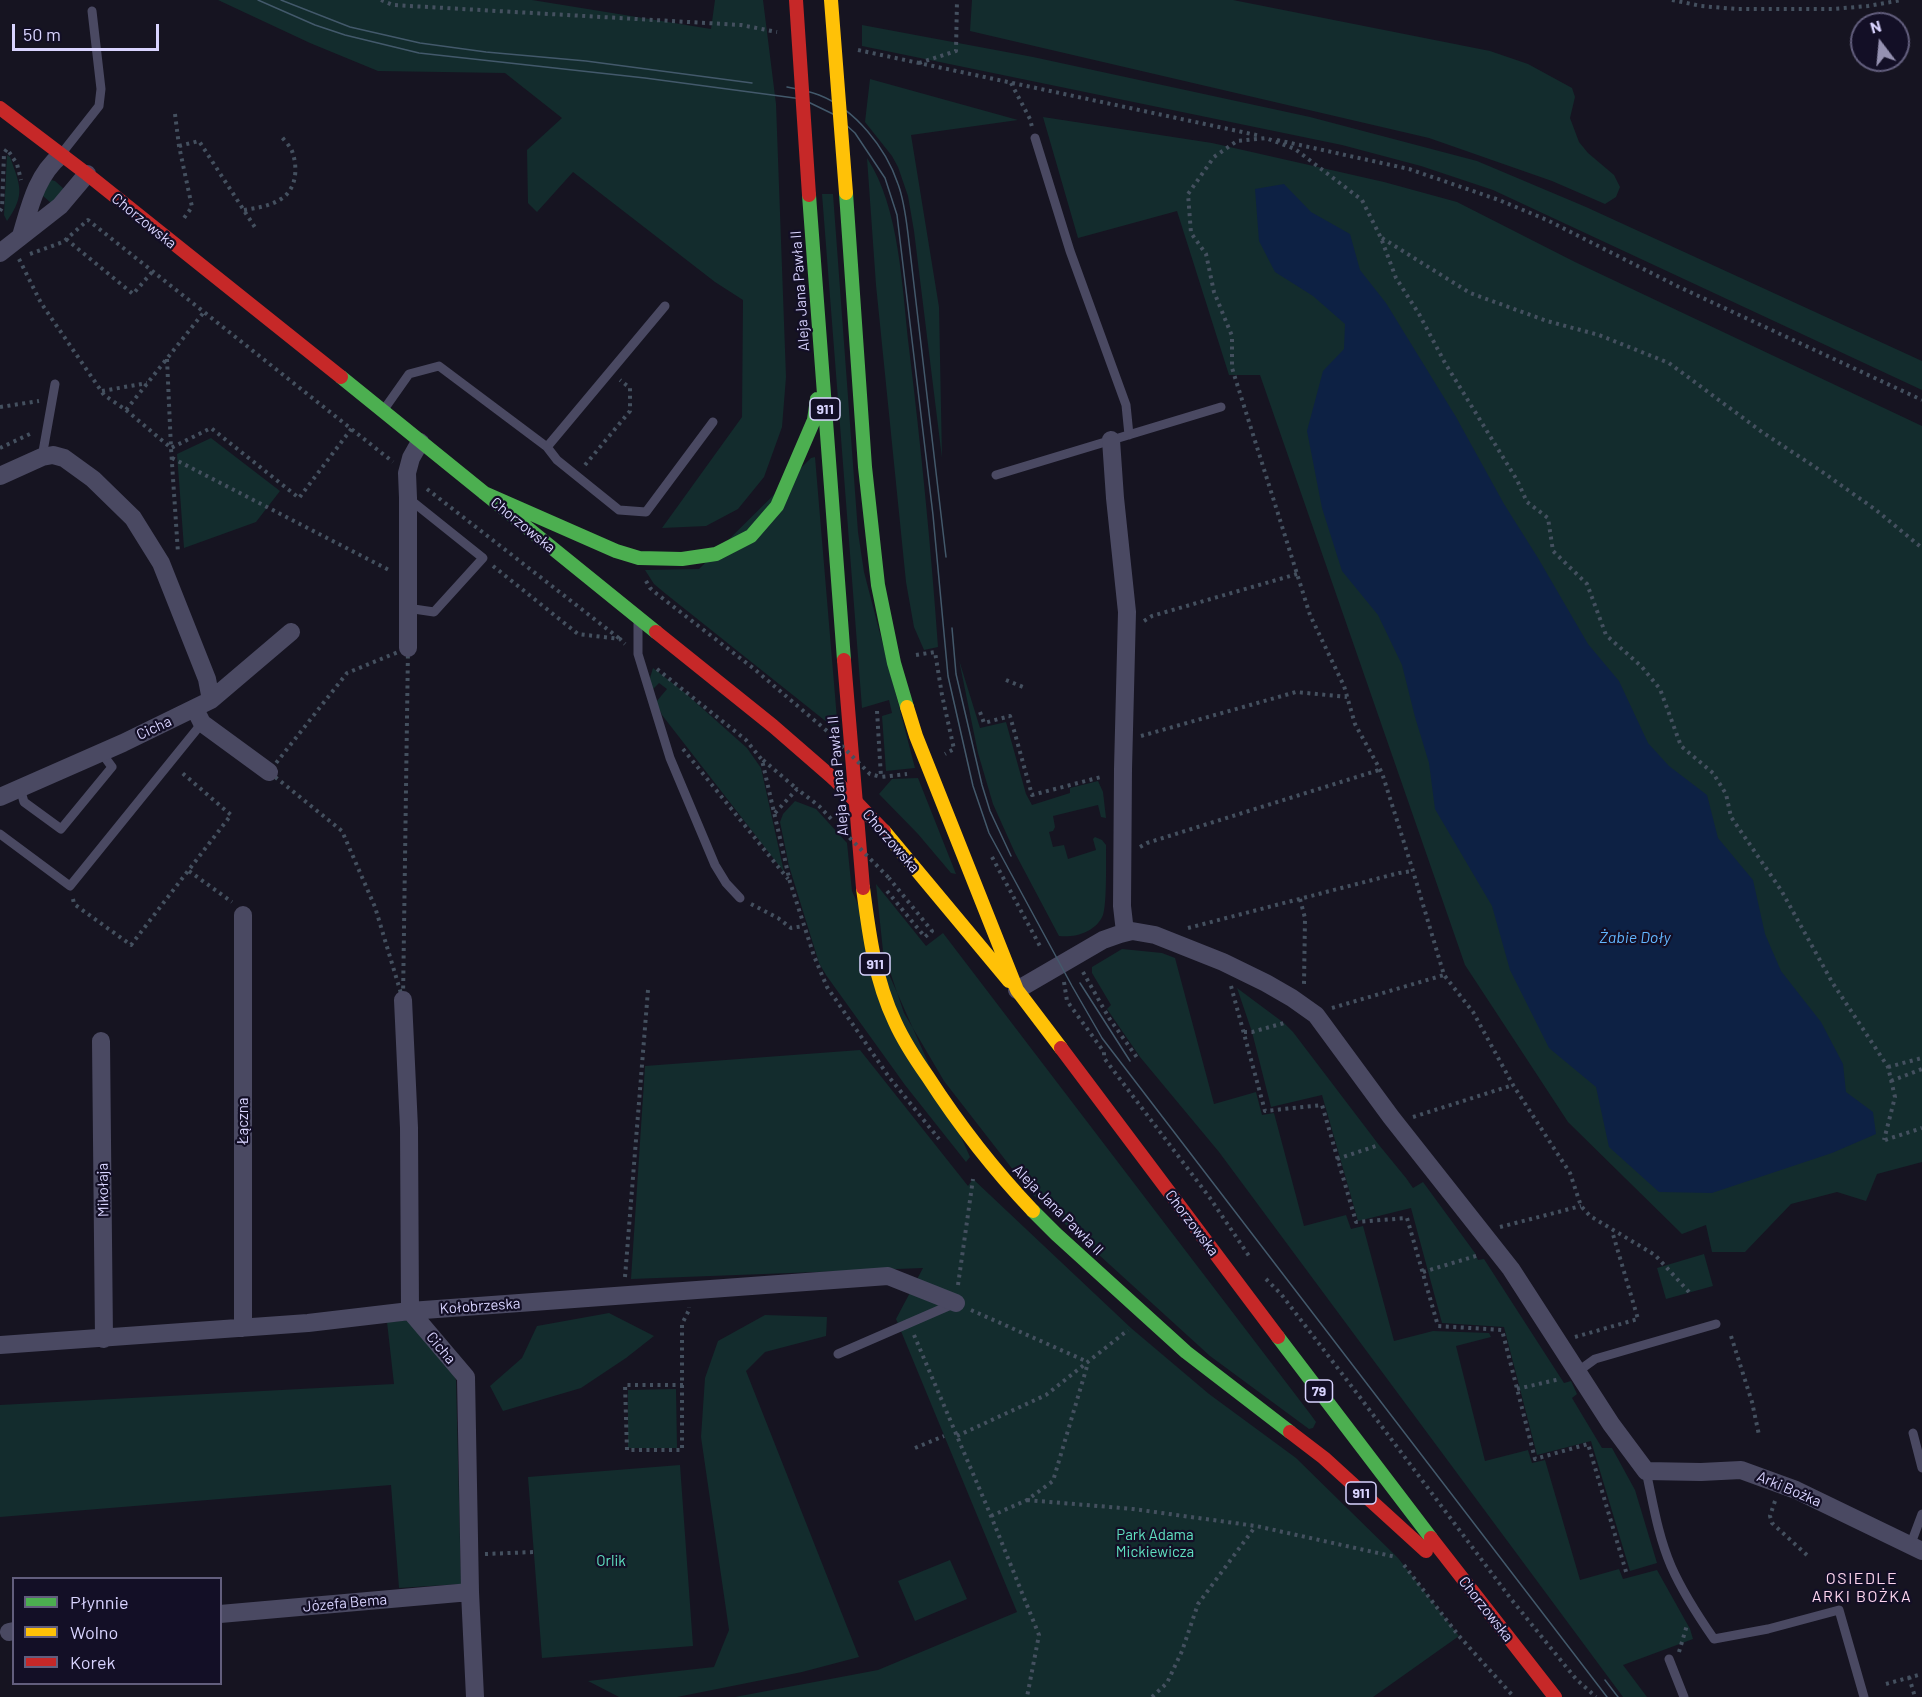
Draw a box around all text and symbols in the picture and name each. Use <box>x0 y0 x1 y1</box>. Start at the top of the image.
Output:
scale bar <box>15 12 162 50</box>
north arrow <box>1850 12 1910 72</box>
text: N <box>1868 16 1883 37</box>
text: 50 m <box>23 23 61 45</box>
street label: Chorzowska <box>108 189 180 253</box>
street label: Aleja Jana Pawła II <box>787 230 813 352</box>
road number: 911 <box>810 398 840 420</box>
street label: Chorzowska <box>487 493 559 557</box>
street label: Cicha <box>134 712 174 744</box>
street label: Aleja Jana Pawła II <box>824 715 852 837</box>
street label: Chorzowska <box>859 806 923 876</box>
water label: Żabie Doły <box>1599 928 1671 948</box>
road number: 911 <box>860 953 890 975</box>
street label: Łączna <box>234 1098 252 1144</box>
street label: Aleja Jana Pawła II <box>1009 1161 1107 1259</box>
street label: Mikołaja <box>94 1163 112 1217</box>
street label: Chorzowska <box>1161 1186 1223 1260</box>
street label: Kołobrzeska <box>439 1294 521 1318</box>
street label: Cicha <box>422 1328 460 1368</box>
road number: 79 <box>1306 1380 1332 1402</box>
street label: Arki Bożka <box>1754 1467 1824 1511</box>
road number: 911 <box>1346 1482 1376 1504</box>
park label: Park Adama Mickiewicza <box>1116 1526 1194 1561</box>
park label: Orlik <box>596 1552 626 1570</box>
district label: OSIEDLE ARKI BOŻKA <box>1812 1569 1912 1607</box>
street label: Chorzowska <box>1455 1573 1517 1645</box>
legend <box>12 1577 222 1685</box>
street label: Józefa Bema <box>302 1590 388 1616</box>
text: Płynnie <box>70 1591 129 1613</box>
text: Wolno <box>70 1621 118 1643</box>
text: Korek <box>70 1651 116 1673</box>

